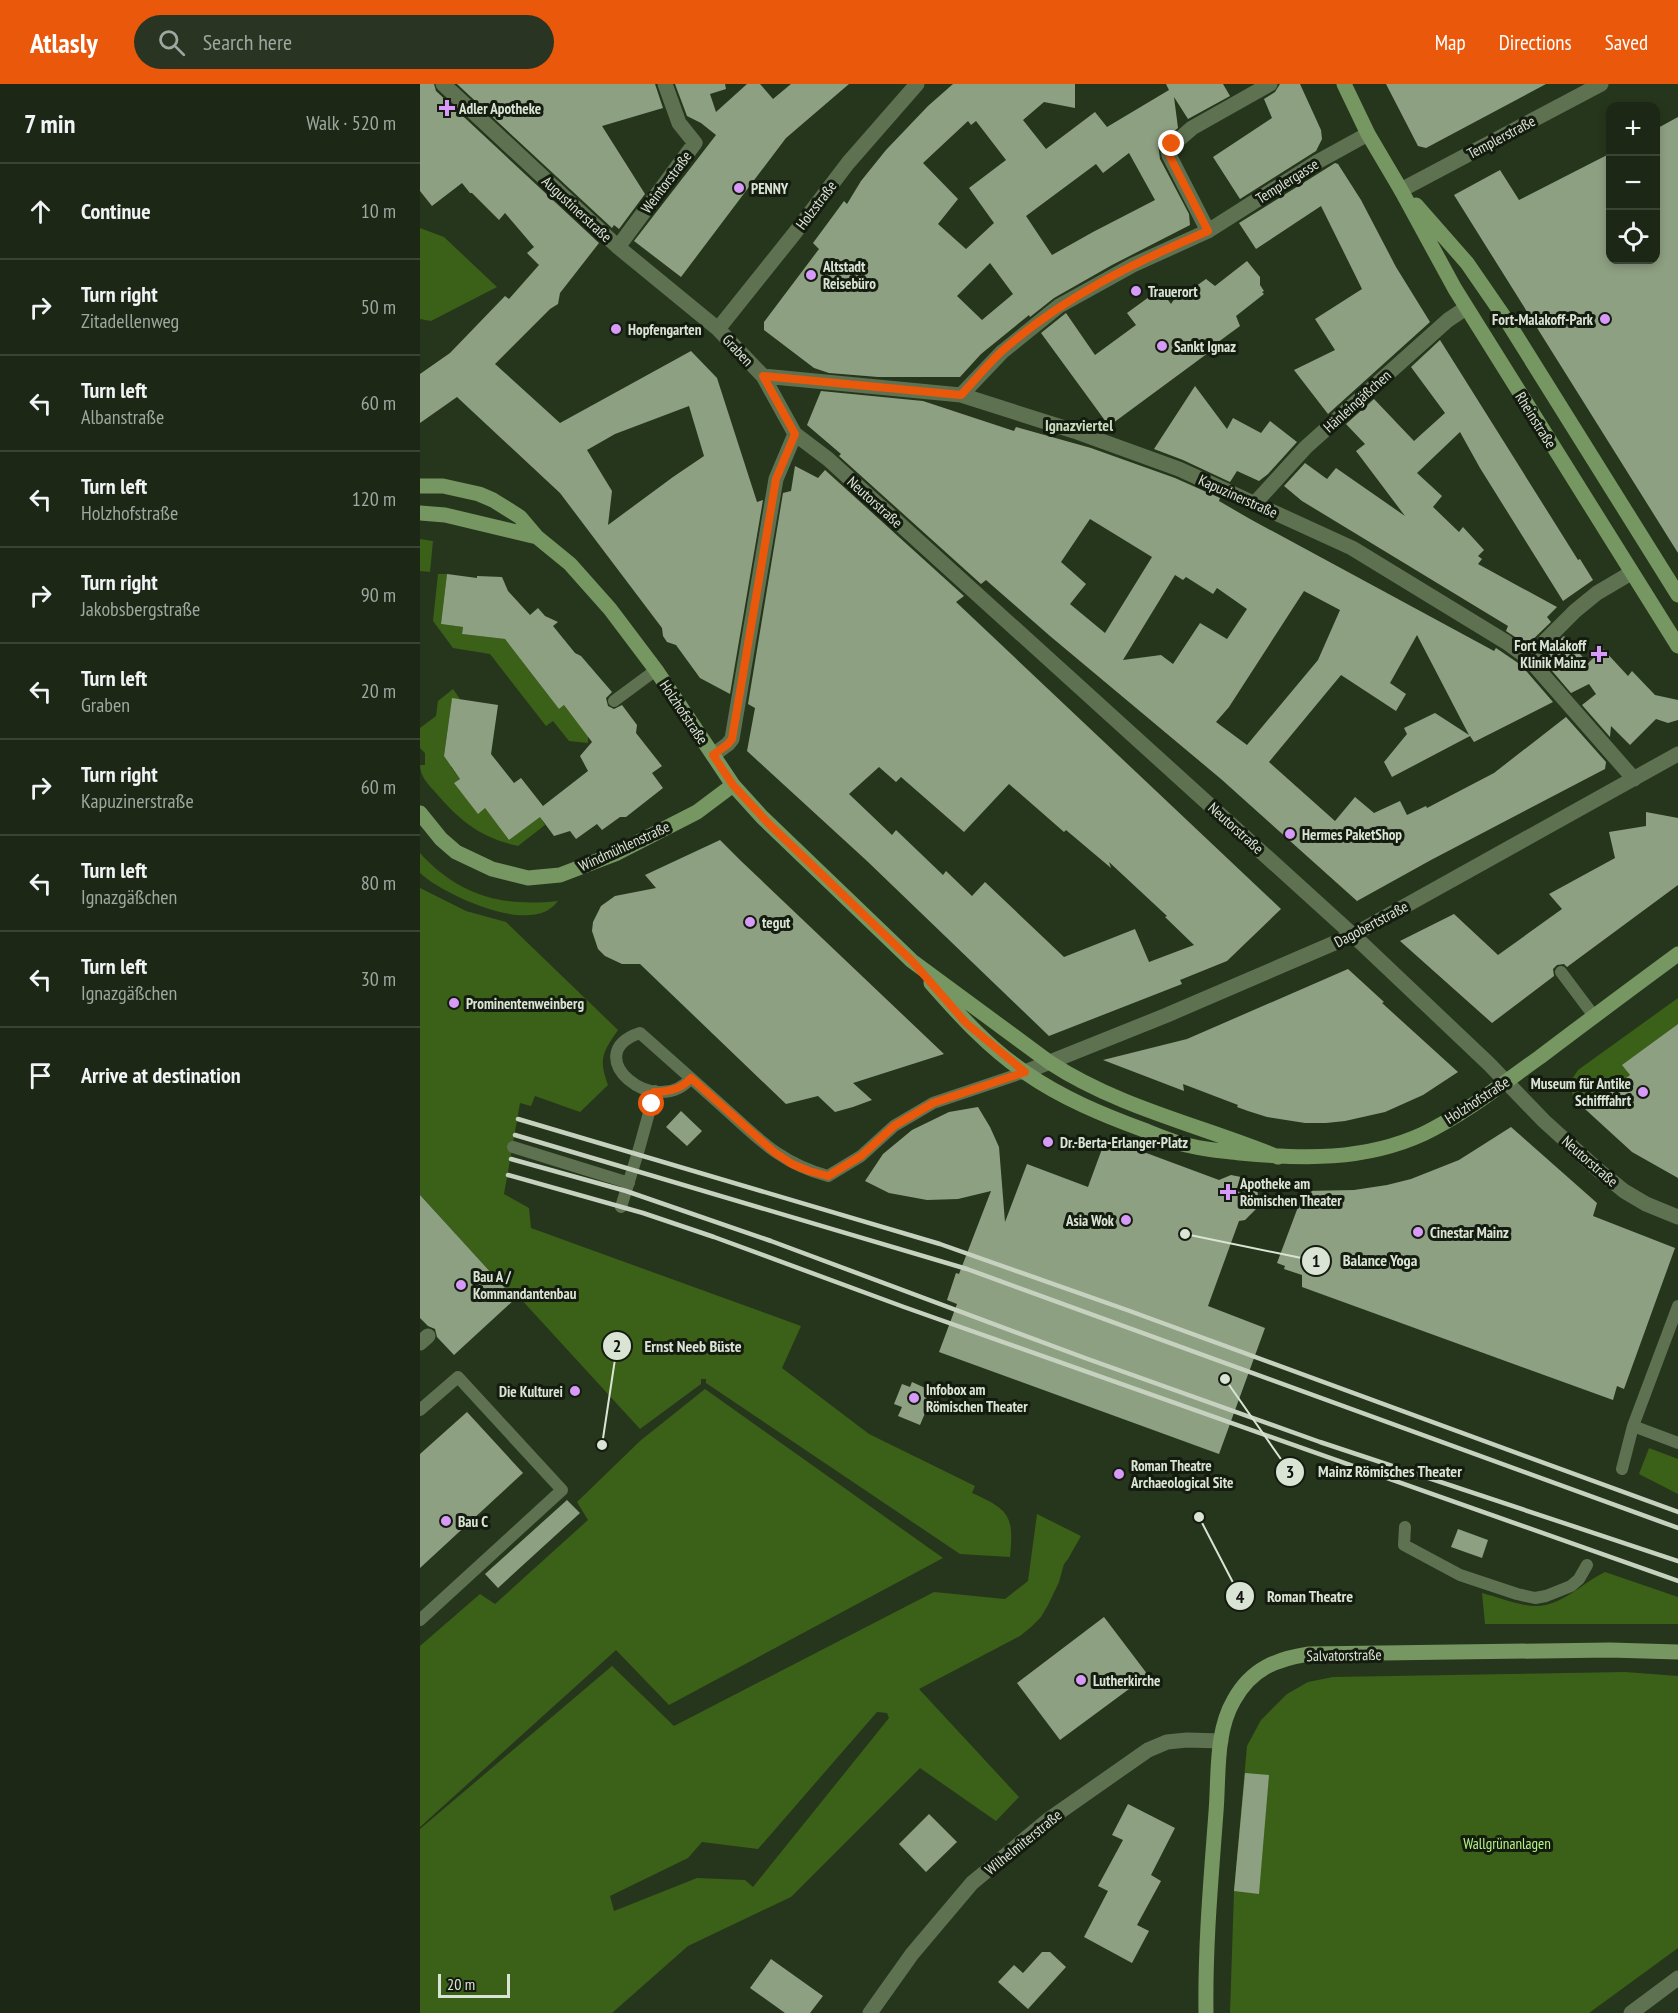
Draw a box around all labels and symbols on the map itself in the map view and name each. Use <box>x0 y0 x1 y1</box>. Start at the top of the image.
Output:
place label: Adler Apotheke <box>458 99 541 118</box>
marker: Adler Apotheke <box>440 101 454 115</box>
street label: Templerstraße <box>1464 111 1538 163</box>
route end <box>1158 130 1184 156</box>
street label: Weintorstraße <box>636 147 696 217</box>
street label: Templergasse <box>1252 154 1322 208</box>
street label: Augustinerstraße <box>538 172 616 246</box>
street label: Holzstraße <box>791 177 841 233</box>
place label: PENNY <box>751 179 789 198</box>
marker: PENNY <box>732 181 746 195</box>
place label: Altstadt Reisebüro <box>822 257 876 293</box>
marker: Altstadt Reisebüro <box>804 268 818 282</box>
place label: Trauerort <box>1148 282 1198 301</box>
marker: Trauerort <box>1129 284 1143 298</box>
place label: Fort-Malakoff-Park <box>1492 310 1594 329</box>
marker: Fort-Malakoff-Park <box>1598 312 1612 326</box>
place label: Hopfengarten <box>628 320 702 339</box>
marker: Hopfengarten <box>609 322 623 336</box>
street label: Graben <box>719 330 757 370</box>
place label: Sankt Ignaz <box>1174 337 1236 356</box>
marker: Sankt Ignaz <box>1155 339 1169 353</box>
street label: Hänleingäßchen <box>1319 366 1395 436</box>
street label: Rheinstraße <box>1511 388 1561 452</box>
district label: Ignazviertel <box>1045 415 1113 435</box>
street label: Kapuzinerstraße <box>1196 470 1280 522</box>
street label: Neutorstraße <box>843 472 907 532</box>
place label: Fort Malakoff Klinik Mainz <box>1514 636 1587 672</box>
marker: Fort Malakoff Klinik Mainz <box>1590 645 1608 663</box>
street label: Holzhofstraße <box>656 676 712 748</box>
street label: Neutorstraße <box>1204 798 1268 858</box>
street label: Windmühlenstraße <box>575 817 673 875</box>
place label: Hermes PaketShop <box>1302 825 1402 844</box>
marker: Hermes PaketShop <box>1283 827 1297 841</box>
street label: Dagobertstraße <box>1331 897 1411 951</box>
place label: tegut <box>762 913 791 932</box>
marker: tegut <box>743 915 757 929</box>
place label: Prominentenweinberg <box>466 994 584 1013</box>
marker: Prominentenweinberg <box>447 996 461 1010</box>
street label: Holzhofstraße <box>1441 1072 1513 1128</box>
place label: Museum für Antike Schifffahrt <box>1531 1074 1632 1110</box>
marker: Museum für Antike Schifffahrt <box>1636 1085 1650 1099</box>
route start <box>638 1090 664 1116</box>
street label: Neutorstraße <box>1558 1131 1622 1191</box>
place label: Dr.-Berta-Erlanger-Platz <box>1060 1133 1188 1152</box>
marker: Dr.-Berta-Erlanger-Platz <box>1041 1135 1055 1149</box>
place label: Apotheke am Römischen Theater <box>1239 1174 1342 1210</box>
marker: Apotheke am Römischen Theater <box>1221 1185 1235 1199</box>
place label: Asia Wok <box>1065 1211 1115 1230</box>
marker: Asia Wok <box>1119 1213 1133 1227</box>
place label: Cinestar Mainz <box>1430 1223 1509 1242</box>
marker: Cinestar Mainz <box>1411 1225 1425 1239</box>
callout: Balance Yoga <box>1301 1244 1430 1278</box>
text: 1 <box>1312 1249 1320 1272</box>
text: Balance Yoga <box>1343 1250 1418 1270</box>
place label: Bau A / Kommandantenbau <box>473 1267 577 1303</box>
marker: Bau A / Kommandantenbau <box>454 1278 468 1292</box>
callout: Ernst Neeb Büste <box>602 1329 754 1363</box>
text: 2 <box>613 1334 621 1357</box>
text: Ernst Neeb Büste <box>644 1336 742 1356</box>
place label: Infobox am Römischen Theater <box>926 1380 1028 1416</box>
place label: Die Kulturei <box>499 1382 563 1401</box>
marker: Die Kulturei <box>568 1384 582 1398</box>
marker: Infobox am Römischen Theater <box>907 1391 921 1405</box>
callout: Mainz Römisches Theater <box>1275 1455 1474 1489</box>
place label: Roman Theatre Archaeological Site <box>1130 1456 1233 1492</box>
text: 3 <box>1286 1460 1294 1483</box>
text: Mainz Römisches Theater <box>1318 1461 1462 1481</box>
marker: Roman Theatre Archaeological Site <box>1112 1467 1126 1481</box>
place label: Bau C <box>458 1512 488 1531</box>
marker: Bau C <box>439 1514 453 1528</box>
callout: Roman Theatre <box>1225 1579 1365 1613</box>
text: 4 <box>1236 1585 1245 1608</box>
text: Roman Theatre <box>1267 1586 1353 1606</box>
street label: Salvatorstraße <box>1306 1645 1382 1665</box>
place label: Lutherkirche <box>1093 1671 1160 1690</box>
marker: Lutherkirche <box>1074 1673 1088 1687</box>
street label: Wilhelmiterstraße <box>981 1805 1065 1879</box>
park label: Wallgrünanlagen <box>1463 1834 1551 1853</box>
scale bar <box>438 1971 510 1998</box>

